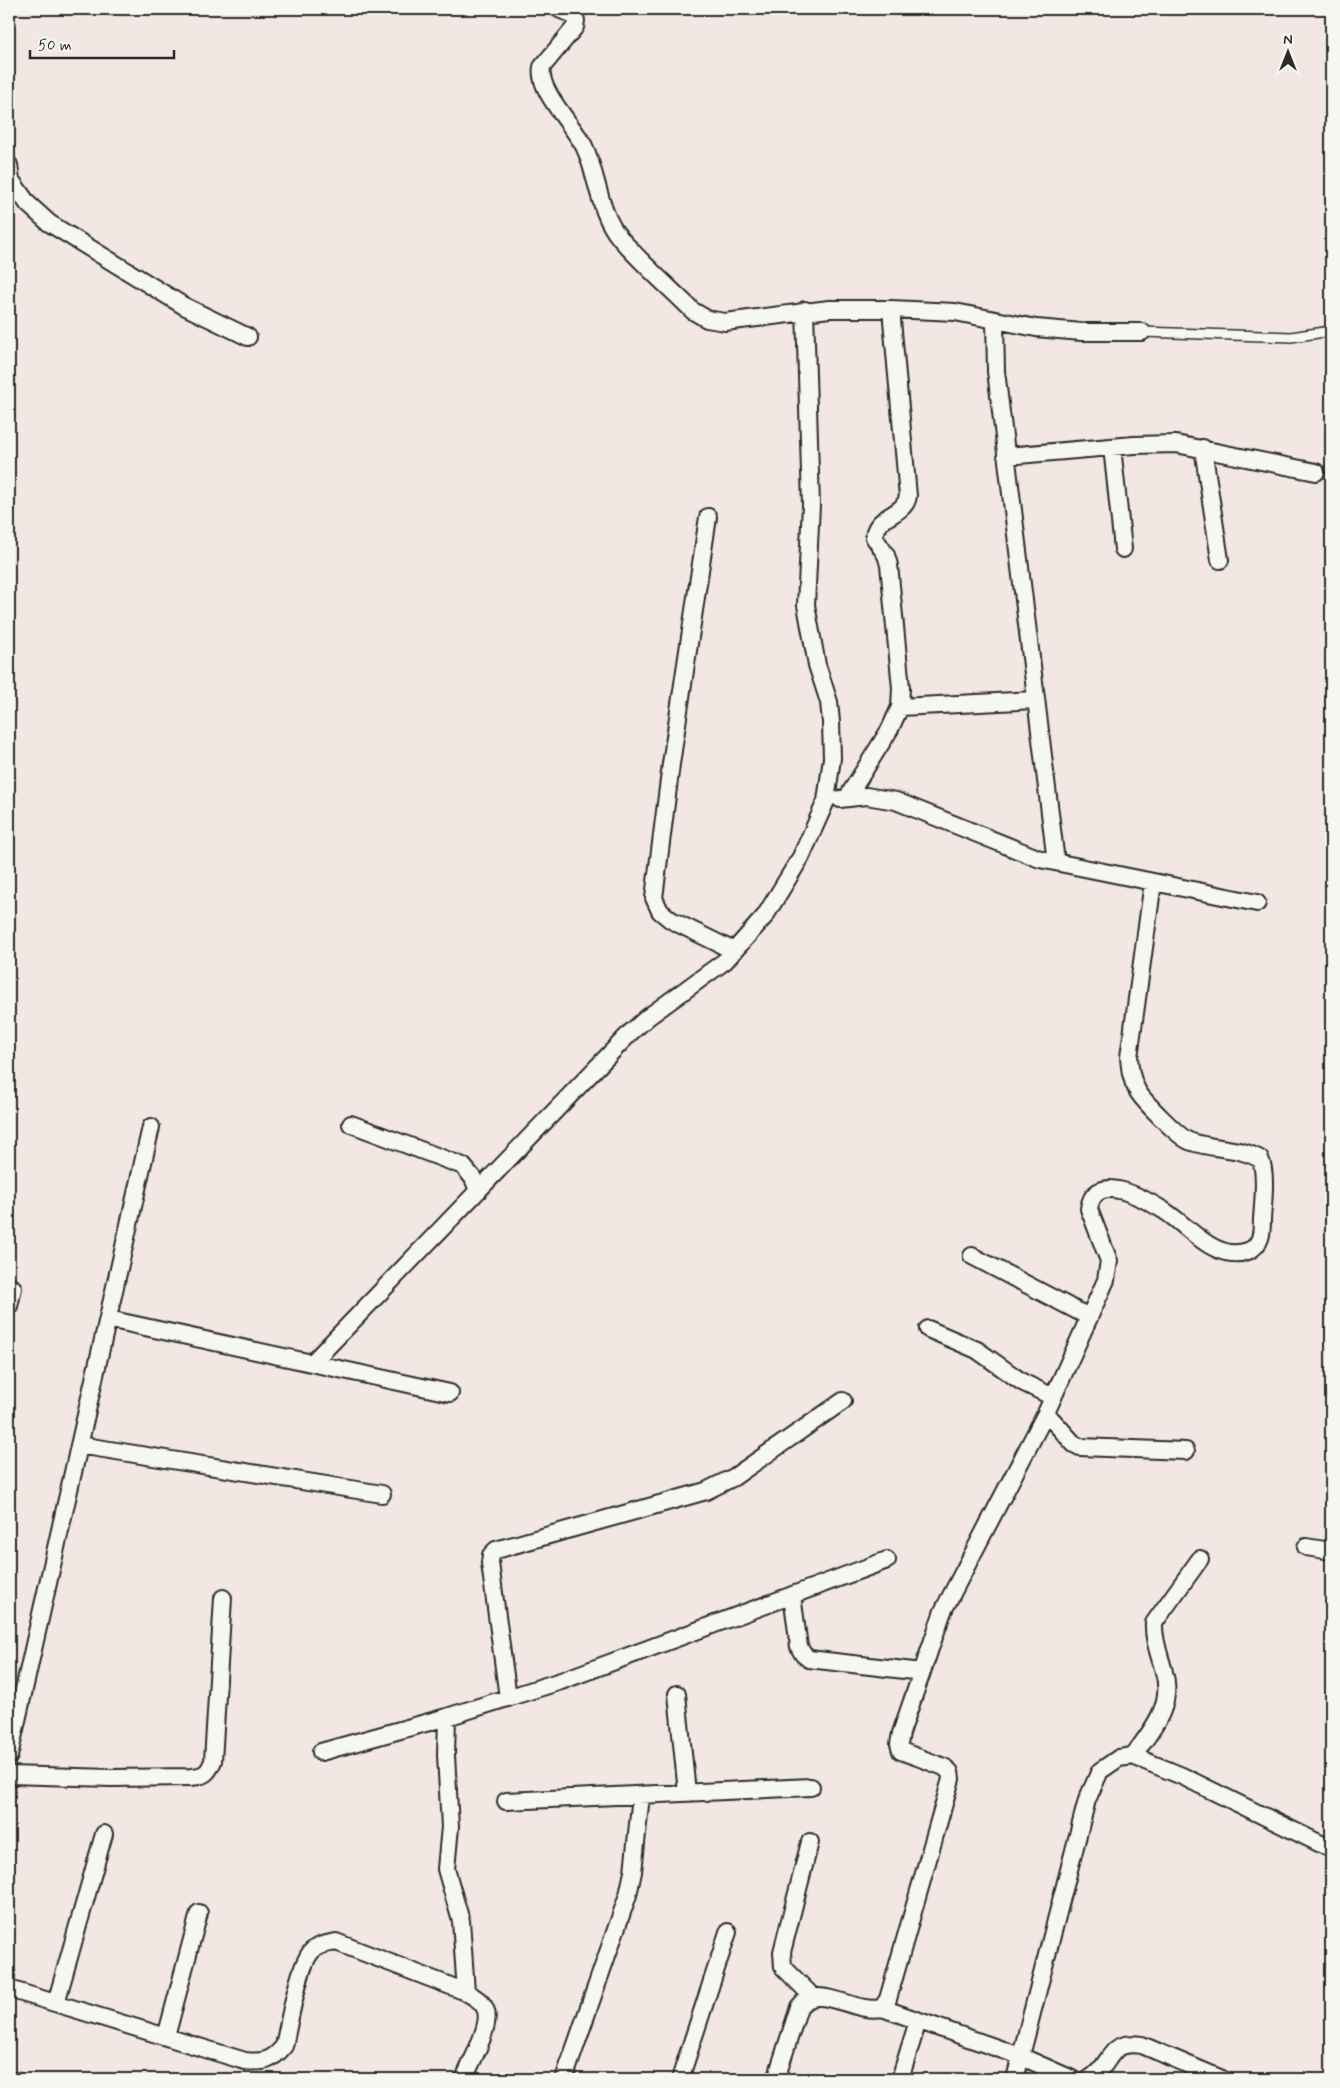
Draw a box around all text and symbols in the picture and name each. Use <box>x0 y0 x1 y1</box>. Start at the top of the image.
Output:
scale bar <box>30 28 174 60</box>
north arrow <box>1262 28 1312 78</box>
text: N <box>1283 31 1293 49</box>
text: 50 m <box>38 36 72 56</box>

